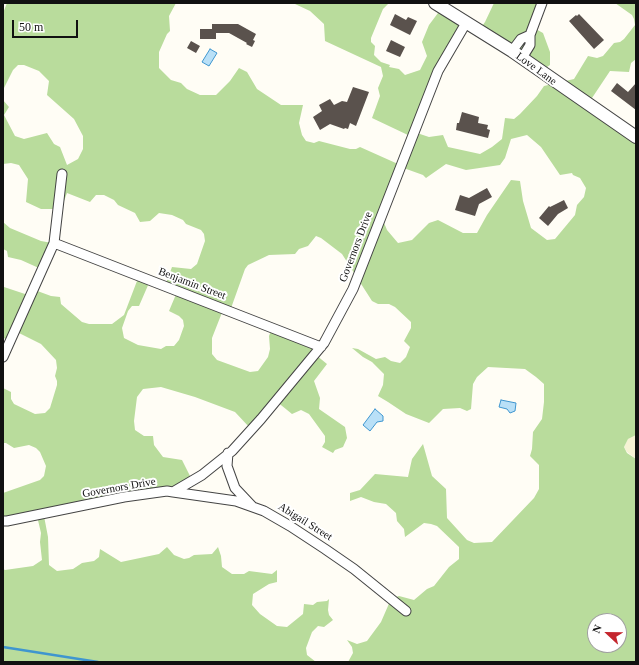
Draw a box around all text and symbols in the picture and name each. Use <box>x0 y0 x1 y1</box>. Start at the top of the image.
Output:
scale bar <box>14 12 80 38</box>
text: 50 m <box>19 20 43 34</box>
street label: Love Lane <box>513 50 559 88</box>
street label: Governors Drive <box>337 210 375 284</box>
street label: Benjamin Street <box>156 265 228 303</box>
street label: Governors Drive <box>81 475 157 501</box>
street label: Abigail Street <box>275 500 335 544</box>
north arrow <box>587 613 627 653</box>
text: N <box>590 623 604 635</box>

